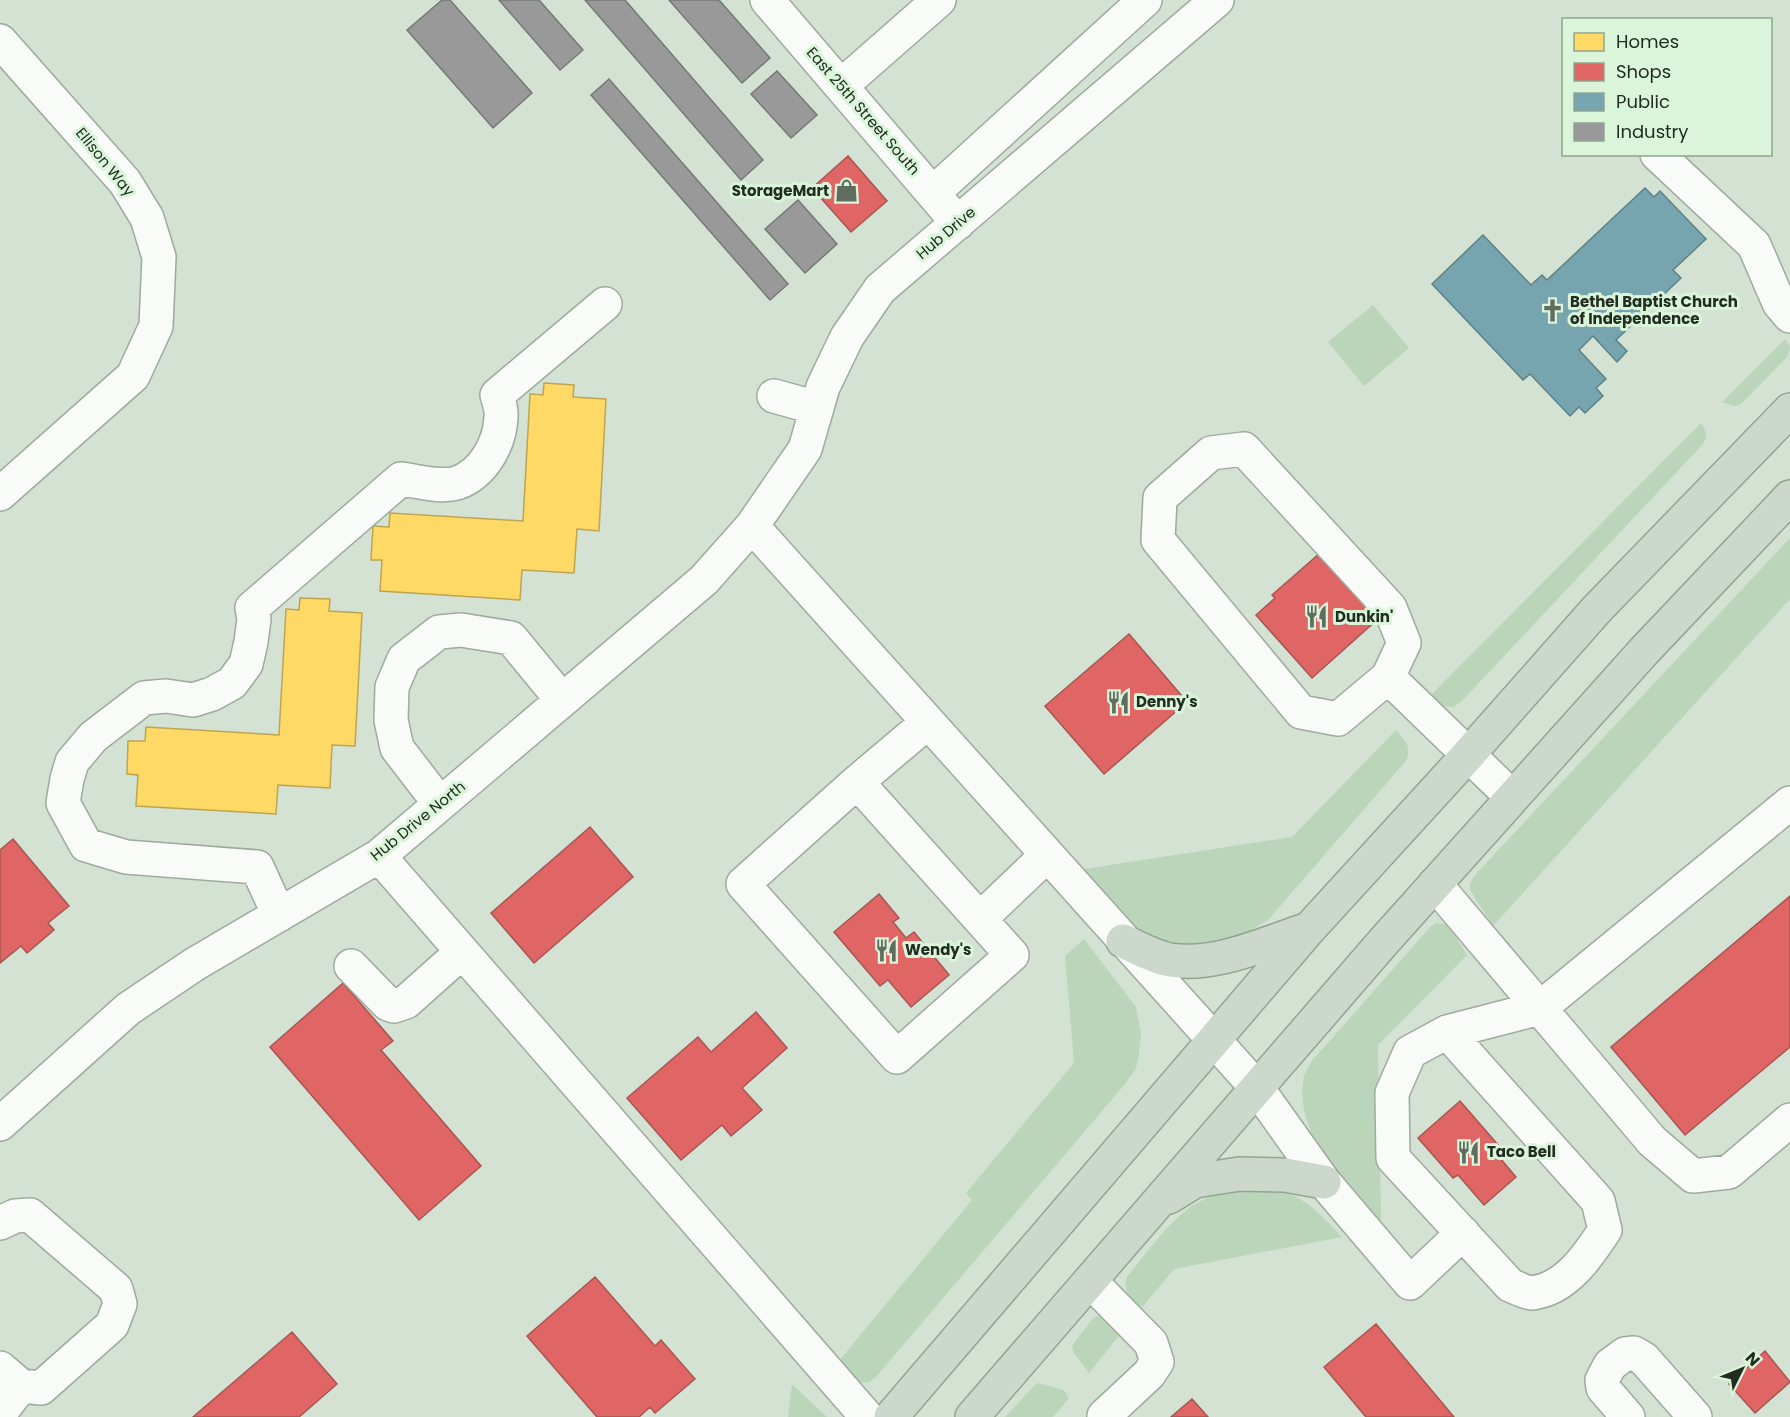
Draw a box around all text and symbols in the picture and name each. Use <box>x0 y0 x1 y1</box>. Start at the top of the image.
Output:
legend <box>1562 18 1772 156</box>
text: Homes <box>1616 29 1679 54</box>
street label: East 25th Street South <box>802 42 925 179</box>
text: Shops <box>1616 59 1671 84</box>
text: Public <box>1616 89 1670 114</box>
text: Industry <box>1616 119 1688 144</box>
street label: Ellison Way <box>71 123 140 201</box>
shop icon: StorageMart <box>834 178 860 204</box>
place label: StorageMart <box>732 180 829 201</box>
street label: Hub Drive <box>911 202 980 264</box>
place label: Bethel Baptist Church of Independence <box>1570 291 1738 329</box>
church icon: Bethel Baptist Church of Independence <box>1539 298 1565 324</box>
restaurant icon: Dunkin' <box>1304 604 1330 630</box>
place label: Dunkin' <box>1335 606 1393 627</box>
restaurant icon: Denny's <box>1105 689 1131 715</box>
place label: Denny's <box>1136 691 1198 712</box>
street label: Hub Drive North <box>366 776 470 865</box>
restaurant icon: Wendy's <box>874 937 900 963</box>
place label: Wendy's <box>905 939 971 960</box>
restaurant icon: Taco Bell <box>1456 1139 1482 1165</box>
place label: Taco Bell <box>1487 1141 1556 1162</box>
north arrow <box>1712 1339 1772 1399</box>
text: N <box>1740 1347 1765 1371</box>

